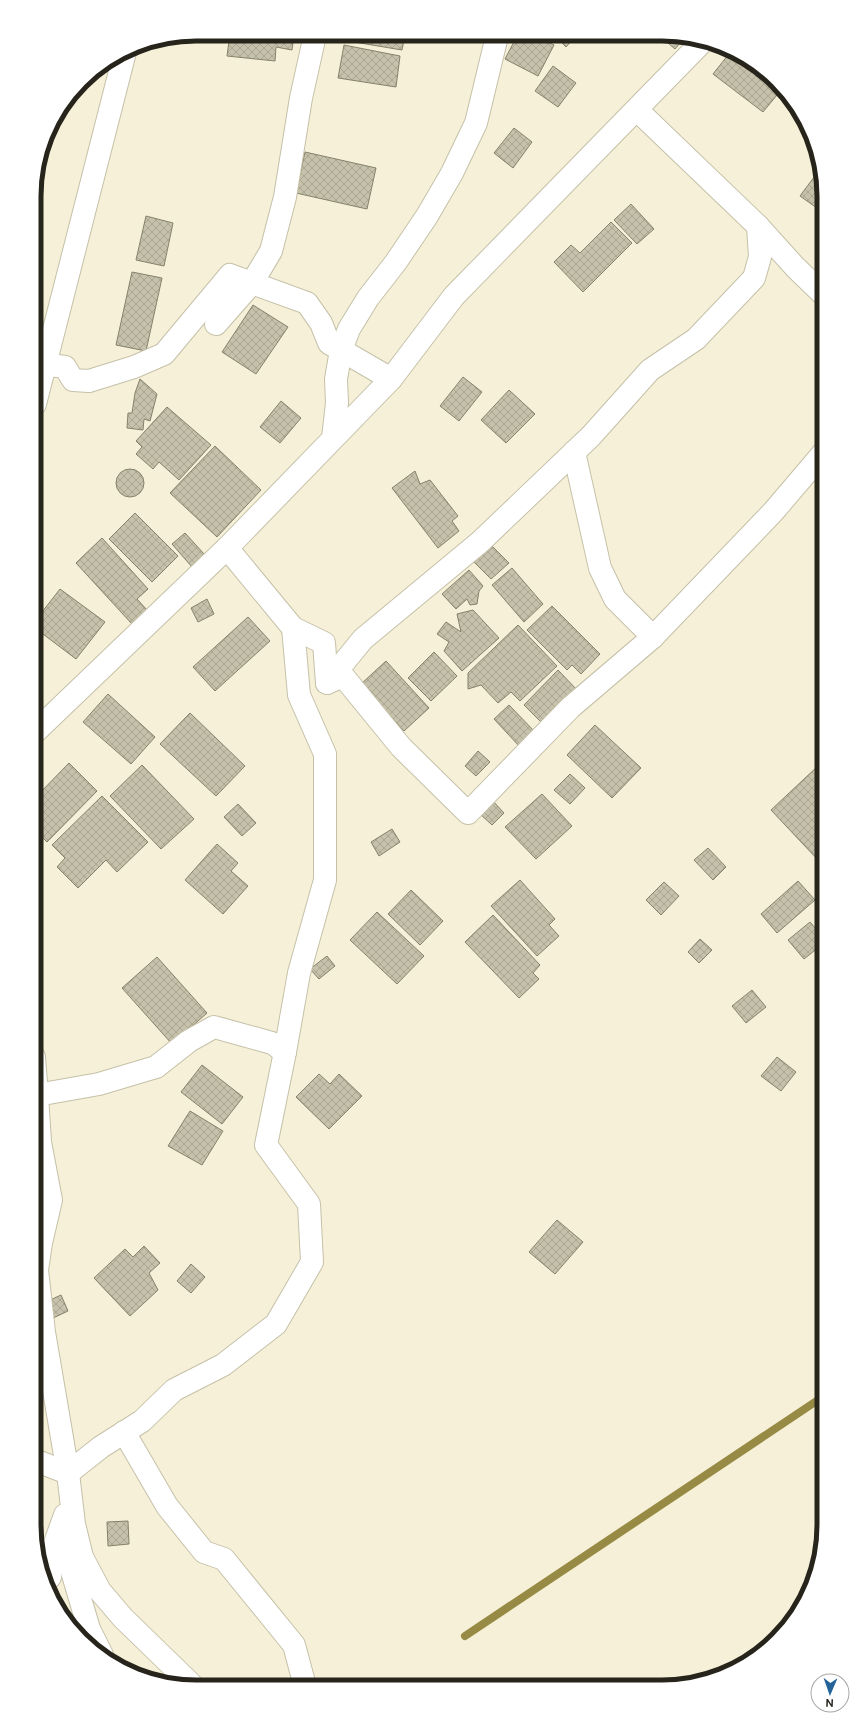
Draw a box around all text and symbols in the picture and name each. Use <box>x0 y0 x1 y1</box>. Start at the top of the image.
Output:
north arrow <box>810 1673 850 1713</box>
text: N <box>825 1696 834 1710</box>

